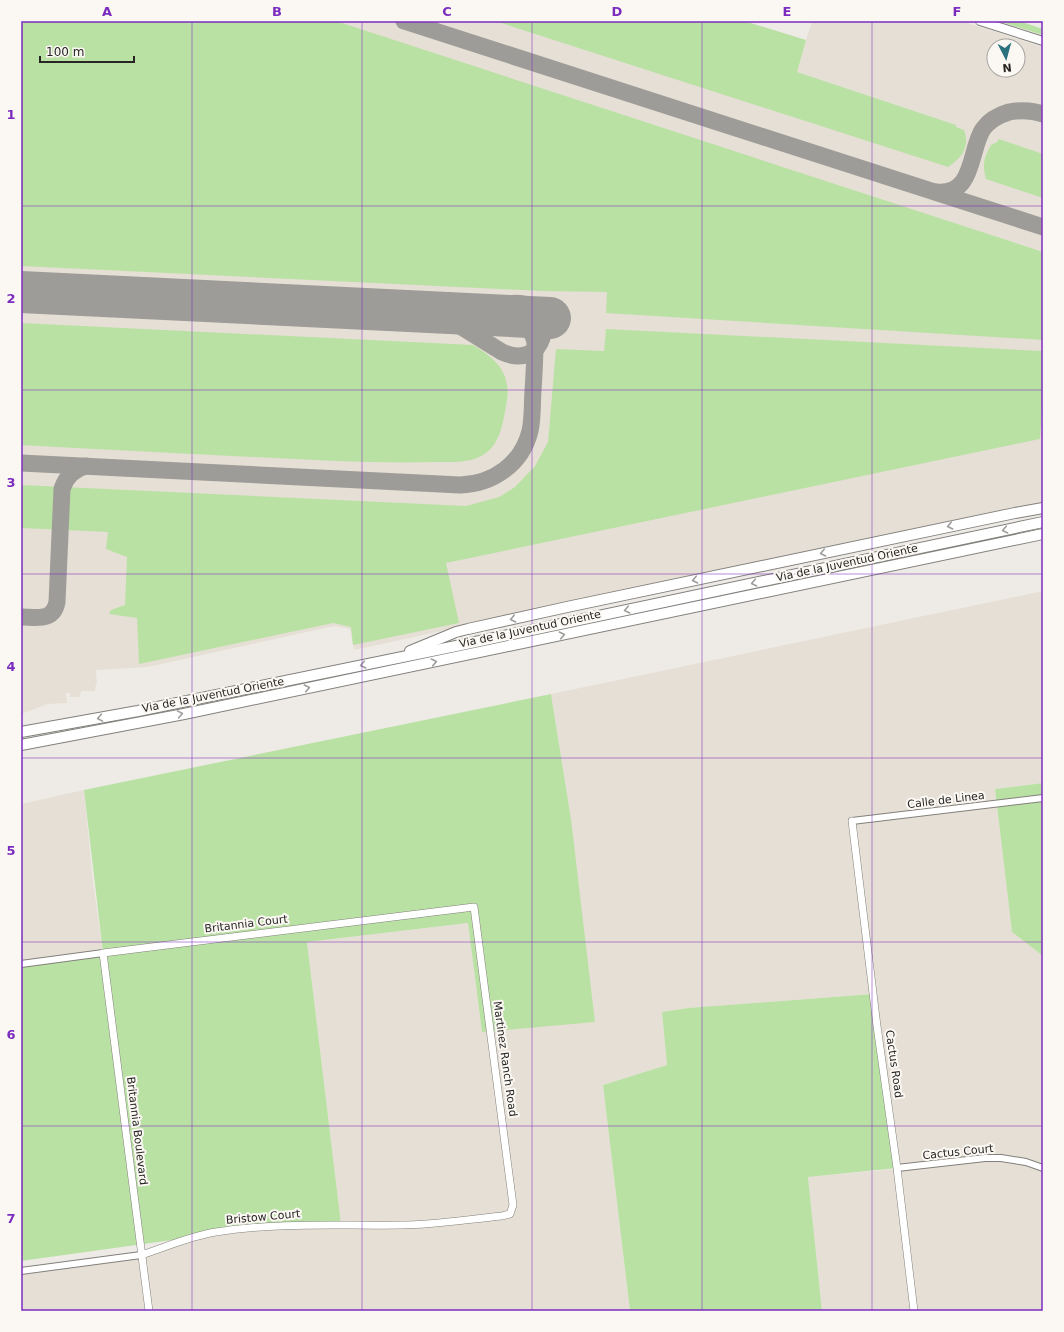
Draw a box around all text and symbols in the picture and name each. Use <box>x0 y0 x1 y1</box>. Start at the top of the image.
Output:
text: A <box>102 4 112 19</box>
text: B <box>272 4 282 19</box>
text: C <box>442 4 452 19</box>
text: D <box>612 4 623 19</box>
text: E <box>783 4 791 19</box>
text: F <box>953 4 961 19</box>
scale bar <box>40 38 134 64</box>
north arrow <box>986 38 1026 78</box>
text: 100 m <box>46 45 84 59</box>
text: N <box>1002 61 1012 74</box>
text: 1 <box>6 107 16 122</box>
text: 2 <box>6 291 16 306</box>
text: 3 <box>6 475 16 490</box>
one-way arrow <box>947 522 953 530</box>
one-way arrow <box>1002 525 1008 533</box>
street label: Via de la Juventud Oriente <box>775 542 919 584</box>
one-way arrow <box>819 549 826 557</box>
one-way arrow <box>692 576 699 584</box>
one-way arrow <box>751 578 758 586</box>
one-way arrow <box>624 605 630 613</box>
street label: Via de la Juventud Oriente <box>458 608 602 650</box>
one-way arrow <box>510 614 517 622</box>
one-way arrow <box>558 631 565 640</box>
one-way arrow <box>431 658 438 666</box>
text: 4 <box>6 659 16 674</box>
one-way arrow <box>360 660 366 669</box>
street label: Via de la Juventud Oriente <box>141 675 285 715</box>
one-way arrow <box>304 684 310 693</box>
one-way arrow <box>177 710 183 719</box>
one-way arrow <box>97 713 103 722</box>
street label: Calle de Linea <box>907 789 985 811</box>
text: 5 <box>6 843 16 858</box>
street label: Britannia Court <box>204 912 289 936</box>
street label: Martinez Ranch Road <box>490 1000 520 1118</box>
text: 6 <box>6 1027 16 1042</box>
street label: Cactus Road <box>883 1029 905 1099</box>
street label: Britannia Boulevard <box>124 1076 150 1186</box>
street label: Cactus Court <box>922 1142 995 1162</box>
street label: Bristow Court <box>225 1207 301 1227</box>
text: 7 <box>6 1211 16 1226</box>

